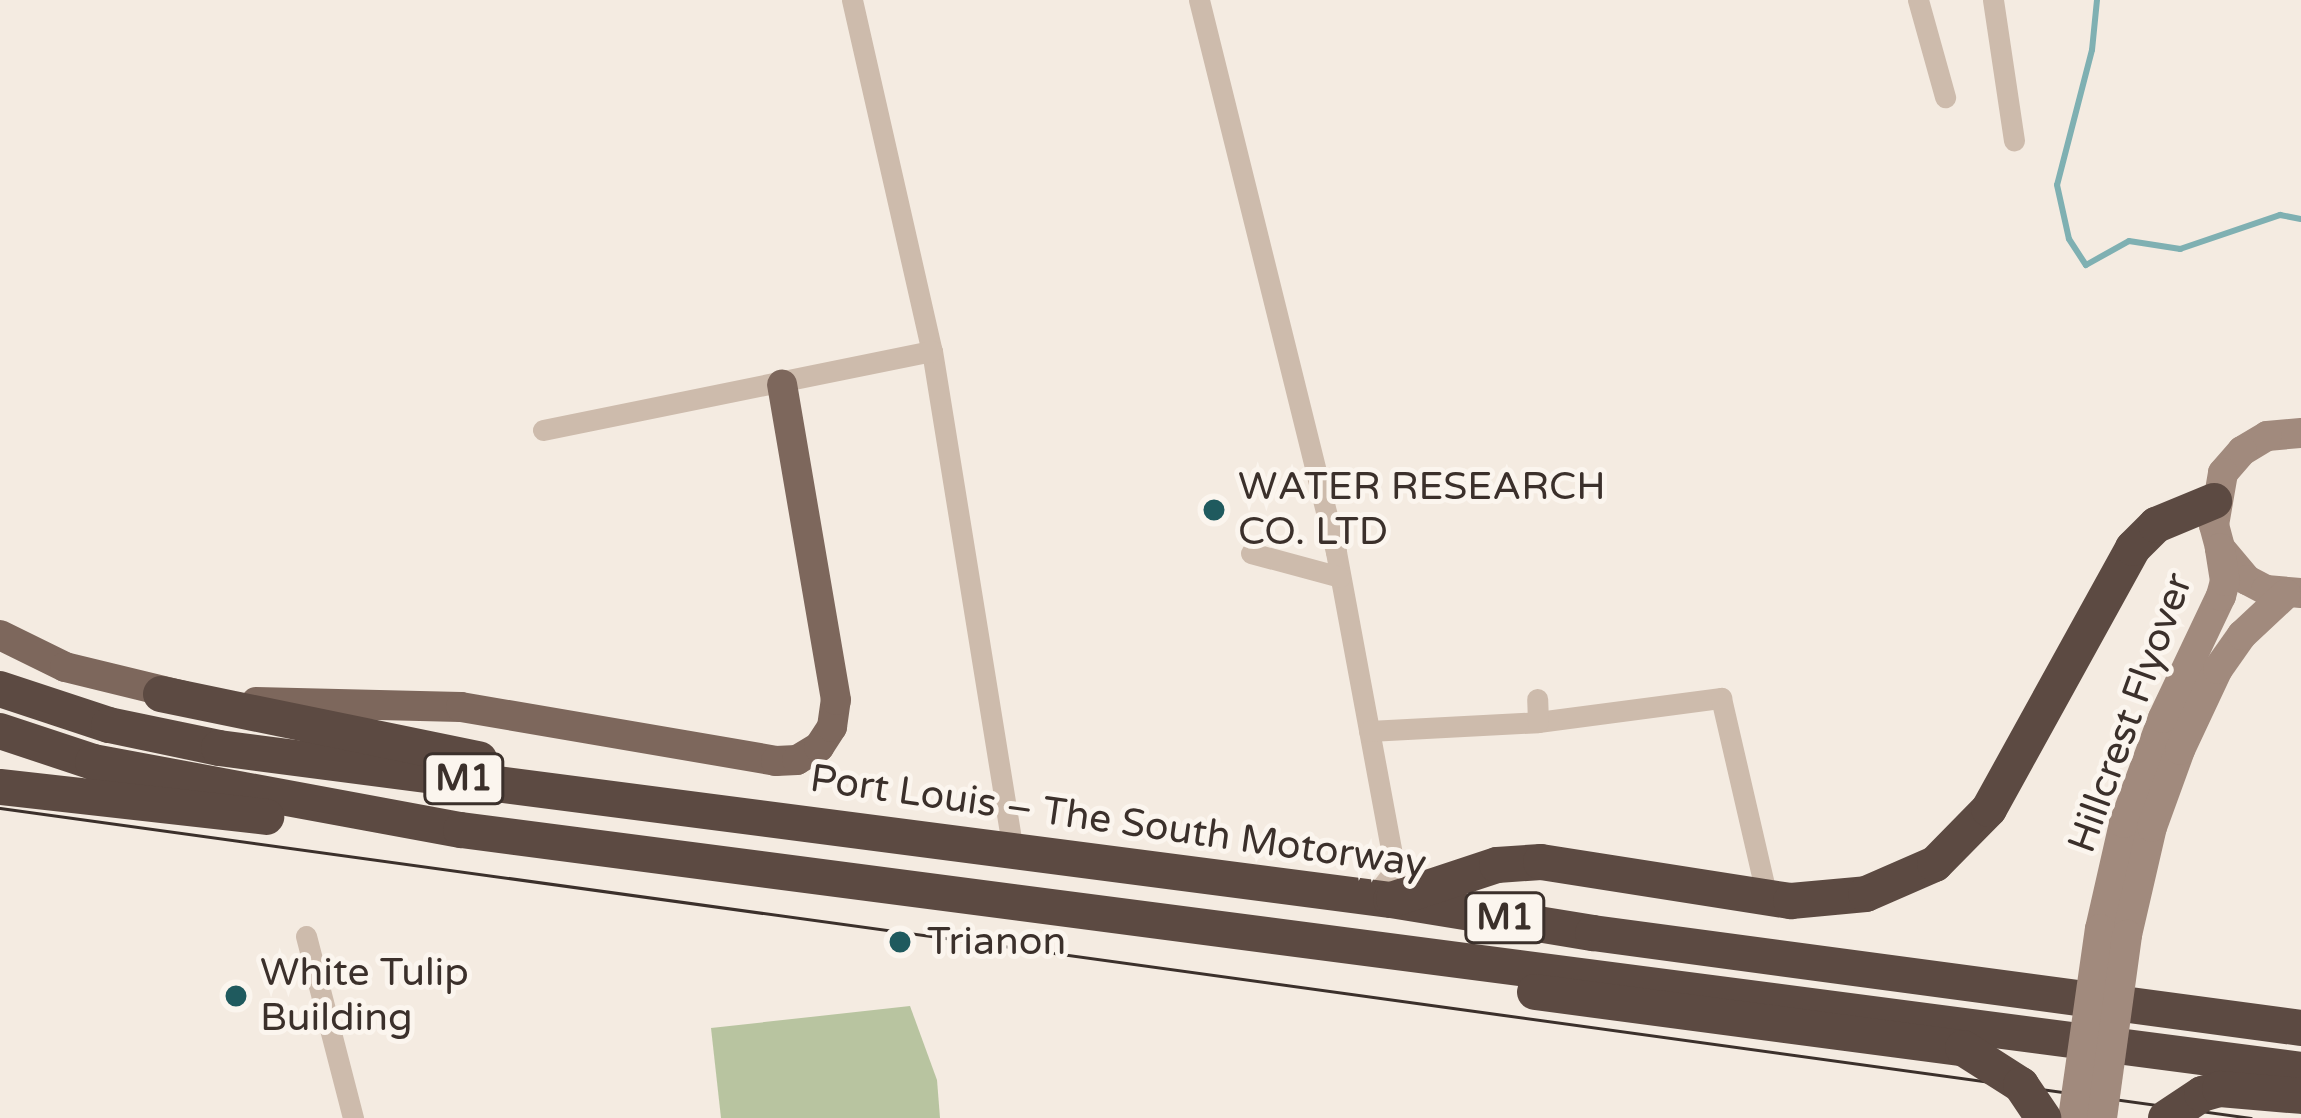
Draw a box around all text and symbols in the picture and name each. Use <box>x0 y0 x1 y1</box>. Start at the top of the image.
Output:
place label: WATER RESEARCH CO. LTD <box>1238 465 1606 556</box>
marker: WATER RESEARCH CO. LTD <box>1201 497 1227 523</box>
street label: Hillcrest Flyover <box>2059 567 2203 859</box>
road number: M1 <box>422 749 506 809</box>
street label: Port Louis – The South Motorway <box>807 756 1429 888</box>
road number: M1 <box>1463 888 1547 948</box>
place label: Trianon <box>927 919 1066 965</box>
marker: Trianon <box>884 926 916 958</box>
place label: White Tulip Building <box>260 951 469 1042</box>
marker: White Tulip Building <box>223 983 249 1009</box>

